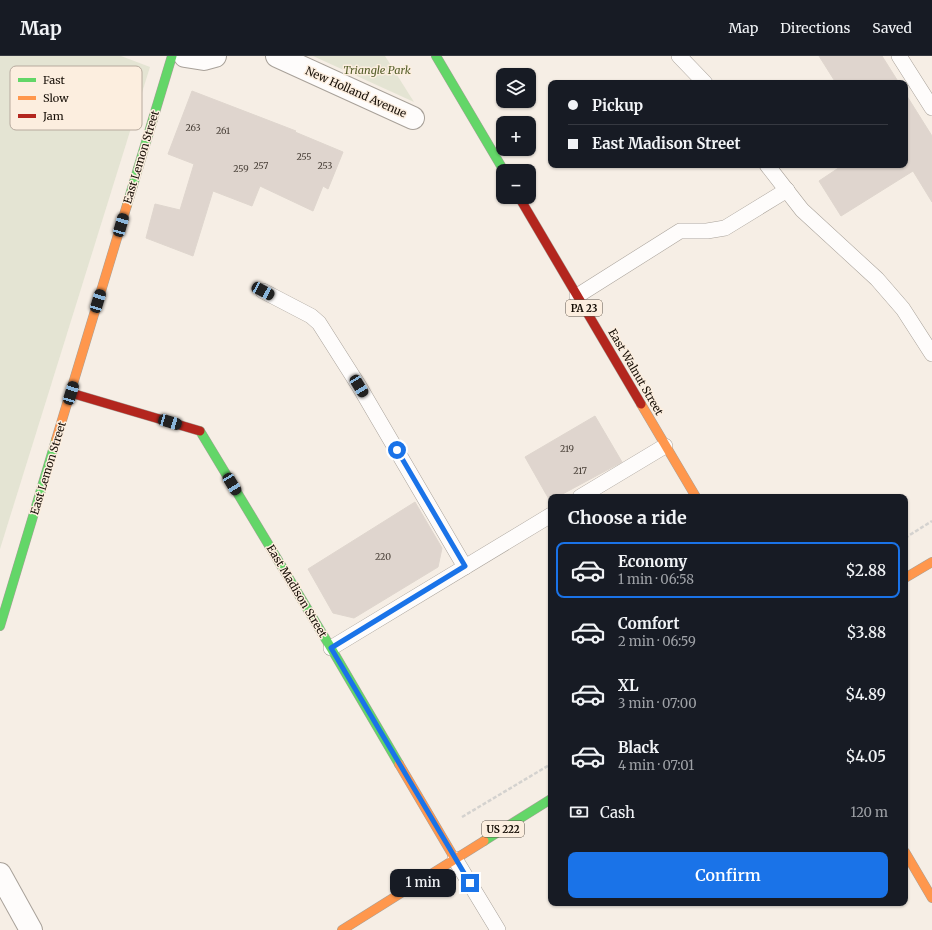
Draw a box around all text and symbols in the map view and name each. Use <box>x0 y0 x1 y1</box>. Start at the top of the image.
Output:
text: Map <box>20 16 62 40</box>
text: Map <box>728 19 758 37</box>
text: Directions <box>780 19 850 37</box>
text: Saved <box>872 19 912 37</box>
street label: New Holland Avenue <box>303 63 409 121</box>
park label: Triangle Park <box>343 63 411 77</box>
legend <box>10 66 142 130</box>
map controls <box>496 68 536 204</box>
button: layers <box>496 68 536 108</box>
text: Fast <box>43 73 66 87</box>
text: Slow <box>43 91 69 105</box>
text: Pickup <box>592 96 643 115</box>
street label: East Lemon Street <box>120 108 162 205</box>
text: Jam <box>42 109 64 123</box>
button: + <box>496 116 536 156</box>
house number: 263 <box>185 122 201 133</box>
house number: 261 <box>216 125 230 136</box>
text: East Madison Street <box>592 134 741 153</box>
house number: 255 <box>296 151 312 162</box>
house number: 257 <box>253 160 269 171</box>
house number: 253 <box>317 160 333 171</box>
house number: 259 <box>233 163 249 174</box>
button: − <box>496 164 536 204</box>
car <box>112 212 130 238</box>
car <box>250 280 276 302</box>
car <box>89 288 107 314</box>
road number: PA 23 <box>566 300 602 316</box>
street label: East Walnut Street <box>606 326 667 418</box>
car <box>348 373 370 399</box>
car <box>62 380 80 406</box>
car <box>157 413 183 431</box>
street label: East Lemon Street <box>27 419 69 516</box>
route start <box>388 441 406 459</box>
house number: 219 <box>560 443 574 454</box>
house number: 217 <box>573 465 587 476</box>
car <box>221 471 243 497</box>
text: Choose a ride <box>568 506 687 529</box>
street label: East Madison Street <box>264 542 331 641</box>
house number: 220 <box>375 551 391 562</box>
icon: car <box>570 552 606 588</box>
text: Economy <box>618 552 687 571</box>
text: $2.88 <box>846 561 886 580</box>
text: 1 min · 06:58 <box>618 571 694 588</box>
icon: car <box>570 614 606 650</box>
text: Comfort <box>618 614 679 633</box>
text: $3.88 <box>847 623 886 642</box>
text: 2 min · 06:59 <box>618 633 696 650</box>
icon: car <box>570 676 606 712</box>
text: XL <box>618 676 639 695</box>
text: $4.89 <box>845 685 886 704</box>
text: 3 min · 07:00 <box>618 695 697 712</box>
icon: car <box>570 738 606 774</box>
text: Black <box>618 738 659 757</box>
text: $4.05 <box>845 747 886 766</box>
text: 4 min · 07:01 <box>618 757 694 774</box>
icon: cash <box>568 801 590 823</box>
text: Cash <box>600 803 635 822</box>
text: 120 m <box>850 804 888 821</box>
road number: US 222 <box>482 821 524 837</box>
button: Confirm <box>568 852 888 898</box>
callout: 1 min <box>390 869 456 897</box>
text: 1 min <box>406 874 440 891</box>
route end <box>461 874 479 892</box>

